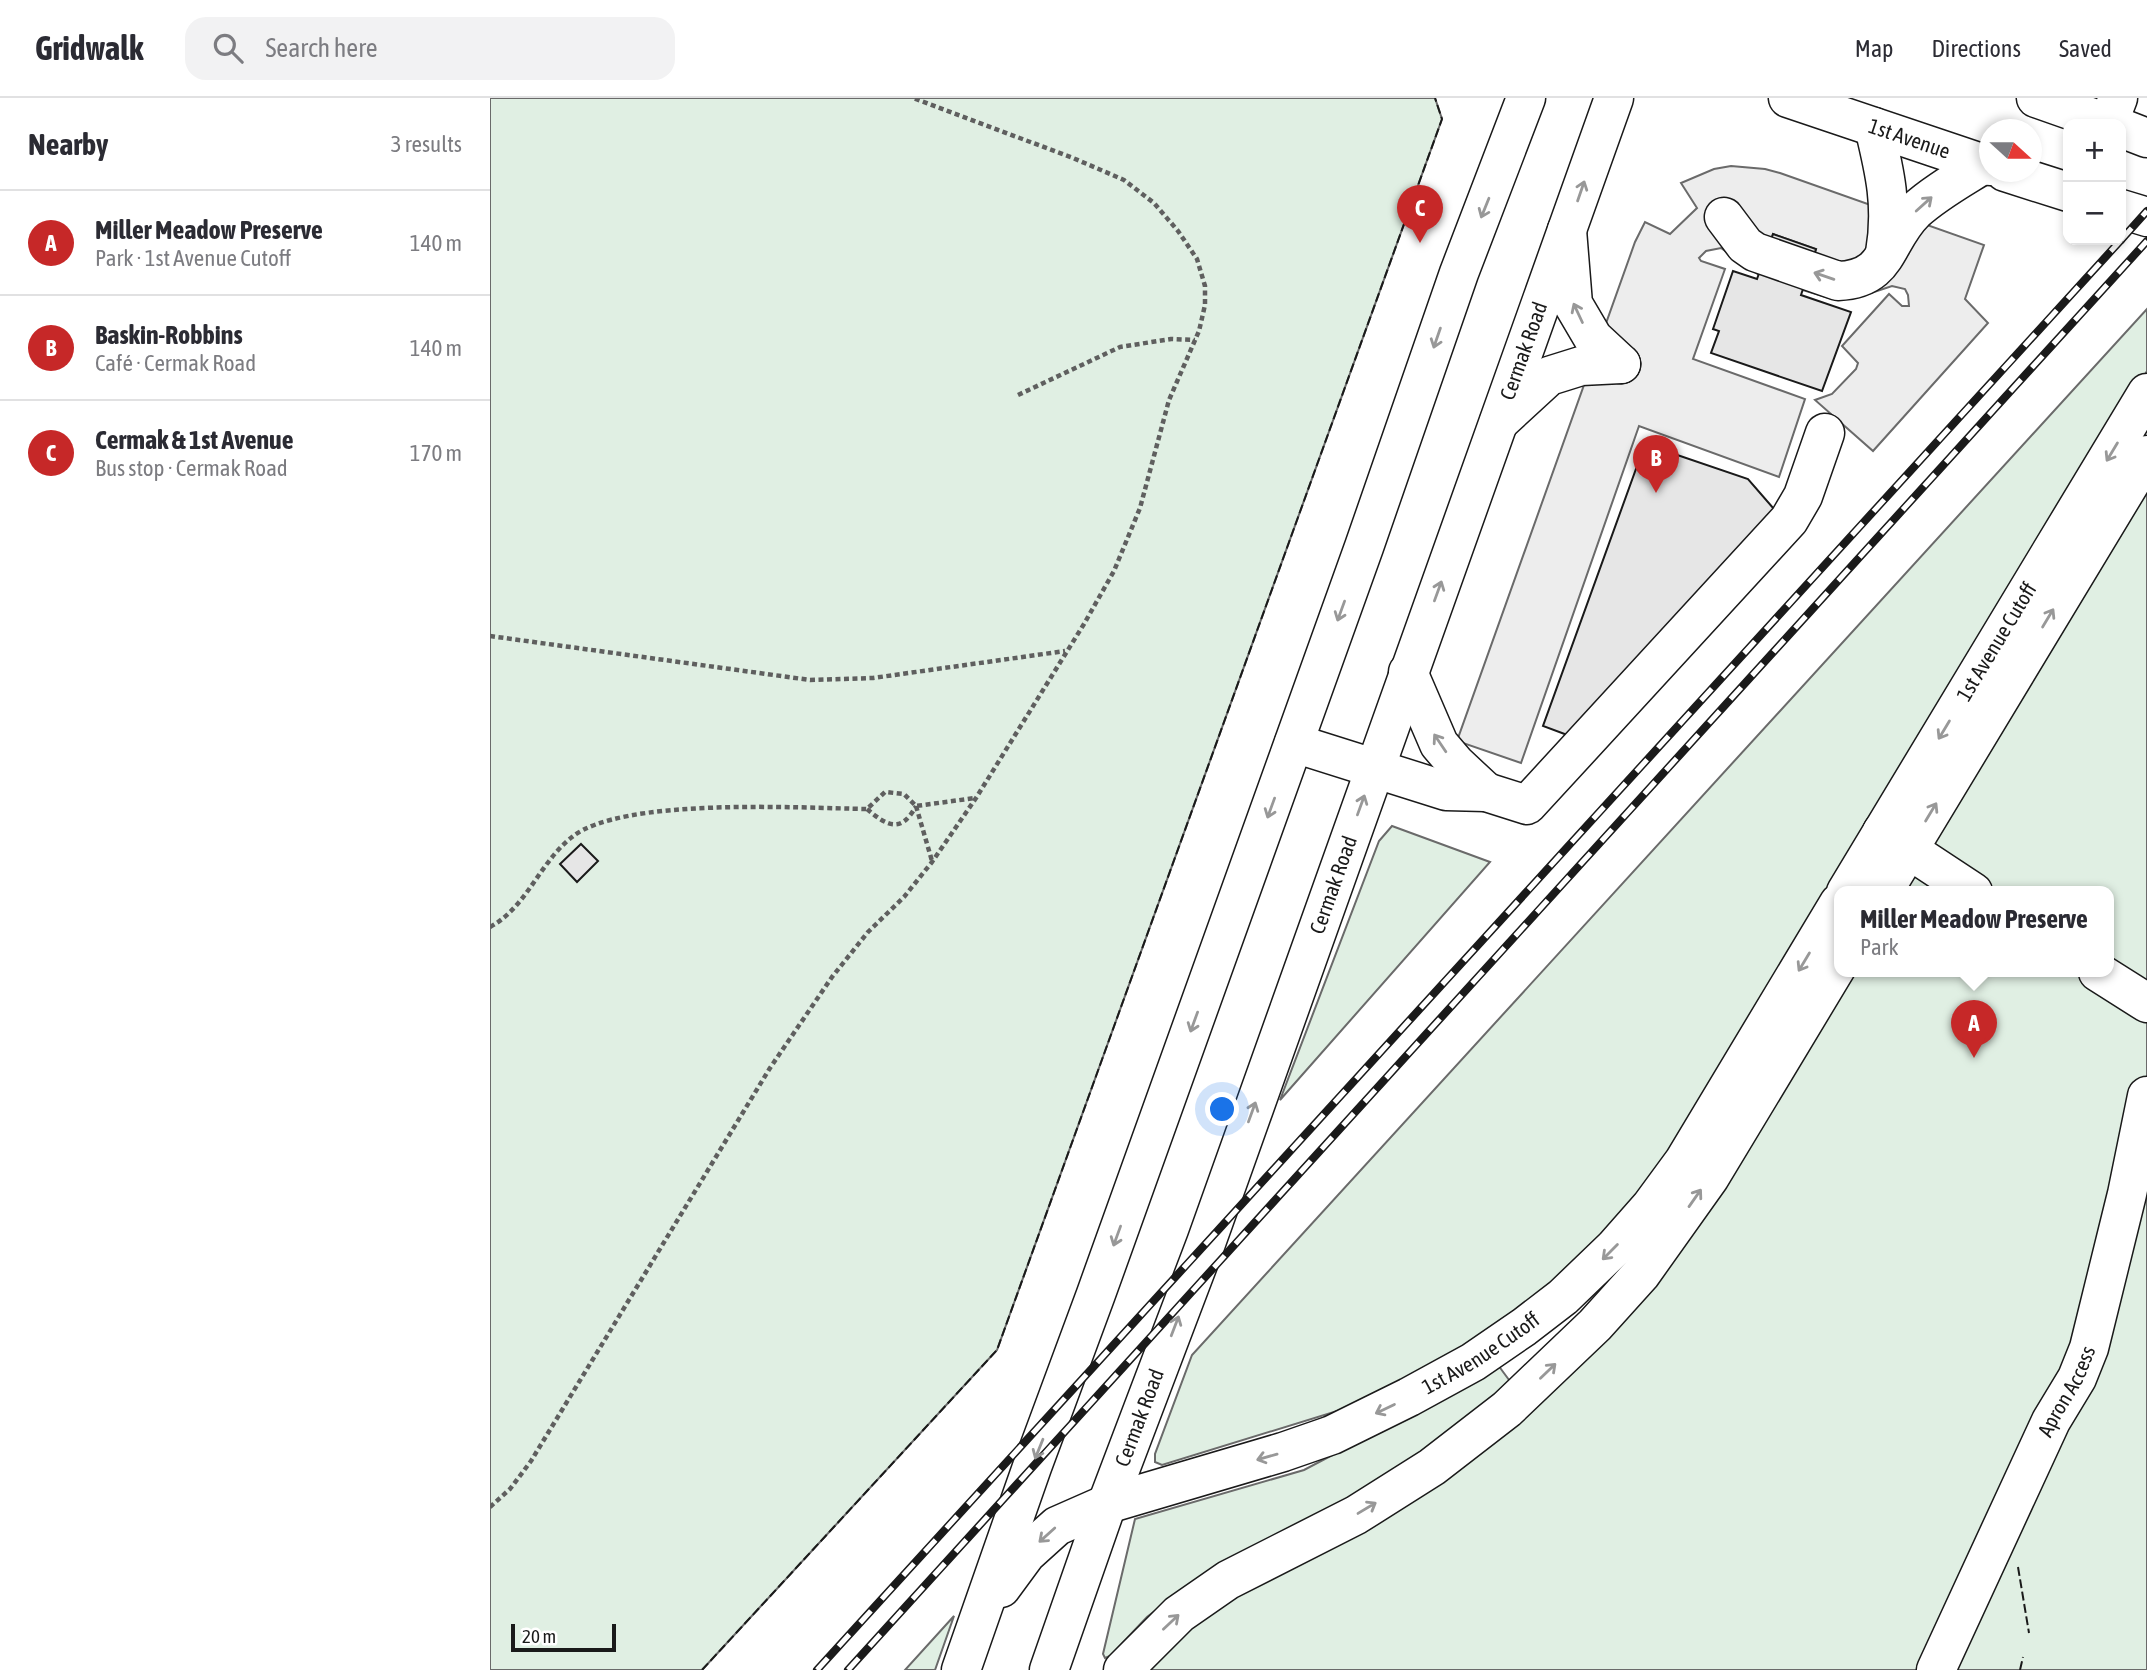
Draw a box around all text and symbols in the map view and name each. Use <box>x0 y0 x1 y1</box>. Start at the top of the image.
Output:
search box <box>185 17 675 80</box>
text: Gridwalk <box>35 29 143 67</box>
icon: search <box>209 29 247 67</box>
text: Search here <box>265 33 378 63</box>
text: Map <box>1855 35 1893 62</box>
text: Directions <box>1931 35 2021 62</box>
text: Saved <box>2059 35 2112 62</box>
street label: 1st Avenue <box>1866 113 1953 163</box>
north arrow <box>1979 119 2042 182</box>
map controls <box>2063 119 2126 245</box>
button: + <box>2063 119 2126 182</box>
text: Nearby <box>28 127 108 161</box>
text: 3 results <box>391 131 462 157</box>
one-way arrow <box>1576 181 1588 203</box>
button: − <box>2063 182 2126 245</box>
pin: C <box>1397 185 1443 243</box>
one-way arrow <box>1477 196 1490 218</box>
one-way arrow <box>1914 196 1932 212</box>
text: Miller Meadow Preserve <box>95 215 323 245</box>
text: A <box>45 230 57 256</box>
text: 140 m <box>410 230 462 256</box>
text: Park · 1st Avenue Cutoff <box>95 245 291 271</box>
one-way arrow <box>1814 269 1836 281</box>
street label: Cermak Road <box>1494 298 1551 403</box>
one-way arrow <box>1571 303 1584 324</box>
text: Baskin-Robbins <box>95 320 243 350</box>
one-way arrow <box>1430 326 1442 348</box>
text: B <box>46 335 56 361</box>
text: 140 m <box>410 335 462 361</box>
text: Café · Cermak Road <box>95 350 256 376</box>
text: Cermak & 1st Avenue <box>95 425 293 455</box>
pin: B <box>1633 435 1679 493</box>
text: C <box>46 440 56 466</box>
text: 170 m <box>410 440 462 466</box>
one-way arrow <box>2104 441 2118 461</box>
text: Bus stop · Cermak Road <box>95 455 288 481</box>
street label: 1st Avenue Cutoff <box>1951 577 2041 705</box>
one-way arrow <box>1433 580 1445 602</box>
one-way arrow <box>1334 600 1347 622</box>
one-way arrow <box>2042 608 2056 628</box>
one-way arrow <box>1936 720 1950 740</box>
one-way arrow <box>1432 734 1447 753</box>
one-way arrow <box>1356 795 1368 817</box>
one-way arrow <box>1264 796 1276 818</box>
one-way arrow <box>1924 803 1938 823</box>
street label: Cermak Road <box>1304 832 1361 937</box>
popup <box>1834 886 2114 977</box>
text: Miller Meadow Preserve <box>1860 904 2088 934</box>
text: Park <box>1860 934 1899 960</box>
one-way arrow <box>1797 951 1811 971</box>
pin: A <box>1951 1000 1997 1058</box>
one-way arrow <box>1187 1010 1199 1032</box>
your location <box>1205 1092 1239 1126</box>
one-way arrow <box>1247 1101 1259 1123</box>
one-way arrow <box>1688 1189 1703 1208</box>
one-way arrow <box>1110 1224 1122 1246</box>
one-way arrow <box>1602 1243 1619 1260</box>
street label: 1st Avenue Cutoff <box>1418 1306 1544 1398</box>
one-way arrow <box>1169 1315 1182 1337</box>
street label: Apron Access <box>2032 1342 2100 1440</box>
one-way arrow <box>1539 1362 1556 1379</box>
street label: Cermak Road <box>1109 1365 1168 1470</box>
one-way arrow <box>1375 1403 1396 1417</box>
one-way arrow <box>1031 1438 1044 1460</box>
one-way arrow <box>1256 1451 1278 1464</box>
one-way arrow <box>1357 1501 1377 1515</box>
one-way arrow <box>1038 1527 1056 1543</box>
one-way arrow <box>1162 1613 1179 1630</box>
scale bar <box>511 1621 616 1653</box>
text: 20 m <box>522 1625 556 1647</box>

